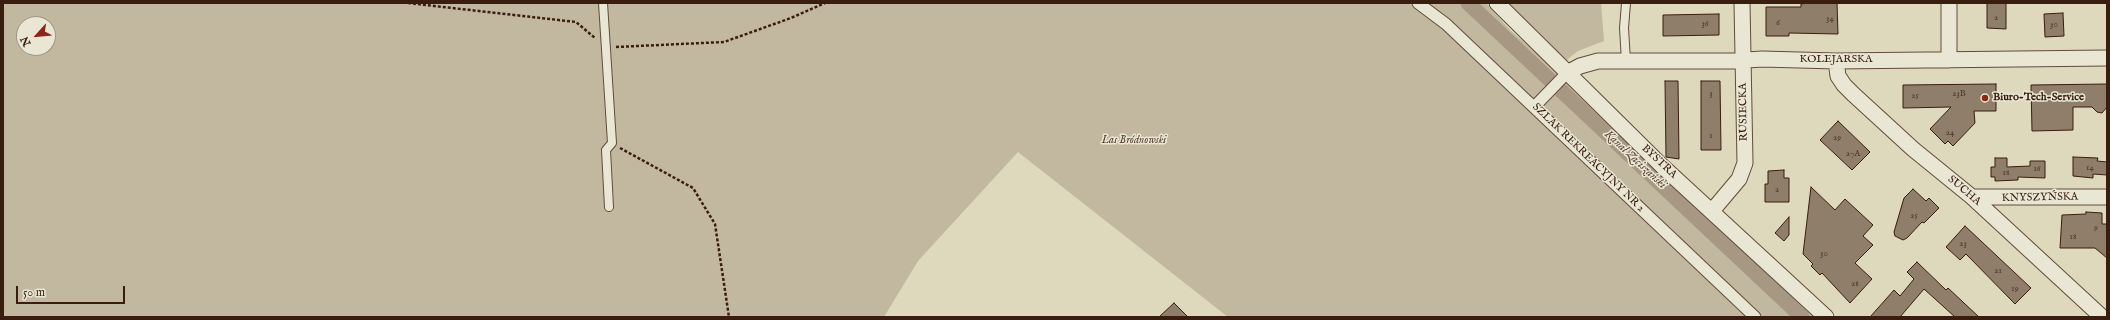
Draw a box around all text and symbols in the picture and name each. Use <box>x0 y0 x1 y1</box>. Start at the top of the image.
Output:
house number: 2 <box>1994 13 1998 23</box>
house number: 34 <box>1826 14 1834 24</box>
north arrow <box>16 16 56 56</box>
house number: 6 <box>1776 18 1780 28</box>
house number: 36 <box>1701 19 1709 29</box>
house number: 30 <box>2050 20 2058 30</box>
text: N <box>18 34 35 48</box>
street label: KOLEJARSKA <box>1799 53 1873 67</box>
street label: RUSIECKA <box>1737 83 1751 141</box>
house number: 3 <box>1709 89 1713 99</box>
house number: 23B <box>1952 89 1966 99</box>
house number: 25 <box>1911 91 1919 101</box>
place label: Biuro-Tech-Service <box>1993 91 2084 105</box>
marker: Biuro-Tech-Service <box>1980 93 1990 103</box>
street label: SZLAK REKREACYJNY NR 2 <box>1529 101 1647 215</box>
water label: Kanał Zaciszański <box>1601 128 1669 192</box>
house number: 24 <box>1946 128 1954 138</box>
house number: 1 <box>1709 131 1713 141</box>
house number: 29 <box>1833 133 1841 143</box>
park label: Las Bródnowski <box>1102 134 1166 148</box>
street label: BYSTRA <box>1638 142 1680 182</box>
house number: 27A <box>1846 149 1860 159</box>
house number: 14 <box>2086 163 2094 173</box>
house number: 16 <box>2033 164 2041 174</box>
house number: 18 <box>2003 168 2009 178</box>
street label: SUCHA <box>1945 173 1983 209</box>
house number: 2 <box>1775 185 1779 195</box>
street label: KNYSZYŃSKA <box>2002 191 2078 205</box>
house number: 25 <box>1910 211 1918 221</box>
house number: 9 <box>2094 223 2098 233</box>
house number: 18 <box>2070 232 2076 242</box>
house number: 23 <box>1959 239 1967 249</box>
house number: 30 <box>1820 249 1828 259</box>
house number: 21 <box>1994 266 2002 276</box>
scale bar <box>18 278 127 304</box>
house number: 28 <box>1851 279 1859 289</box>
house number: 19 <box>2011 284 2019 294</box>
text: 50 m <box>23 285 45 300</box>

